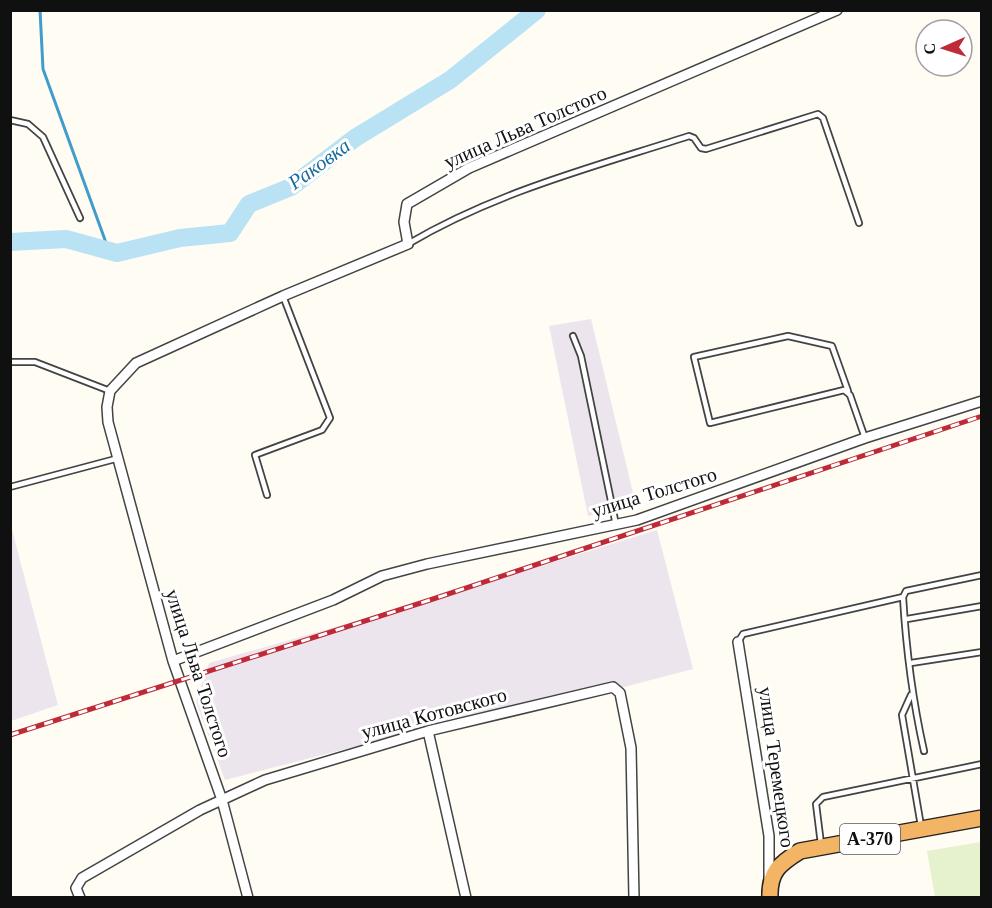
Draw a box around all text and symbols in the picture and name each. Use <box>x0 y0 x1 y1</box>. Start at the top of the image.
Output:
north arrow <box>914 18 974 78</box>
text: С <box>921 43 938 55</box>
street label: улица Льва Толстого <box>440 81 610 174</box>
water label: Раковка <box>282 133 355 195</box>
street label: улица Толстого <box>589 462 720 522</box>
street label: улица Льва Толстого <box>160 586 237 760</box>
street label: улица Котовского <box>359 683 509 744</box>
street label: улица Теремецкого <box>754 685 799 849</box>
road number: А-370 <box>840 824 900 854</box>

